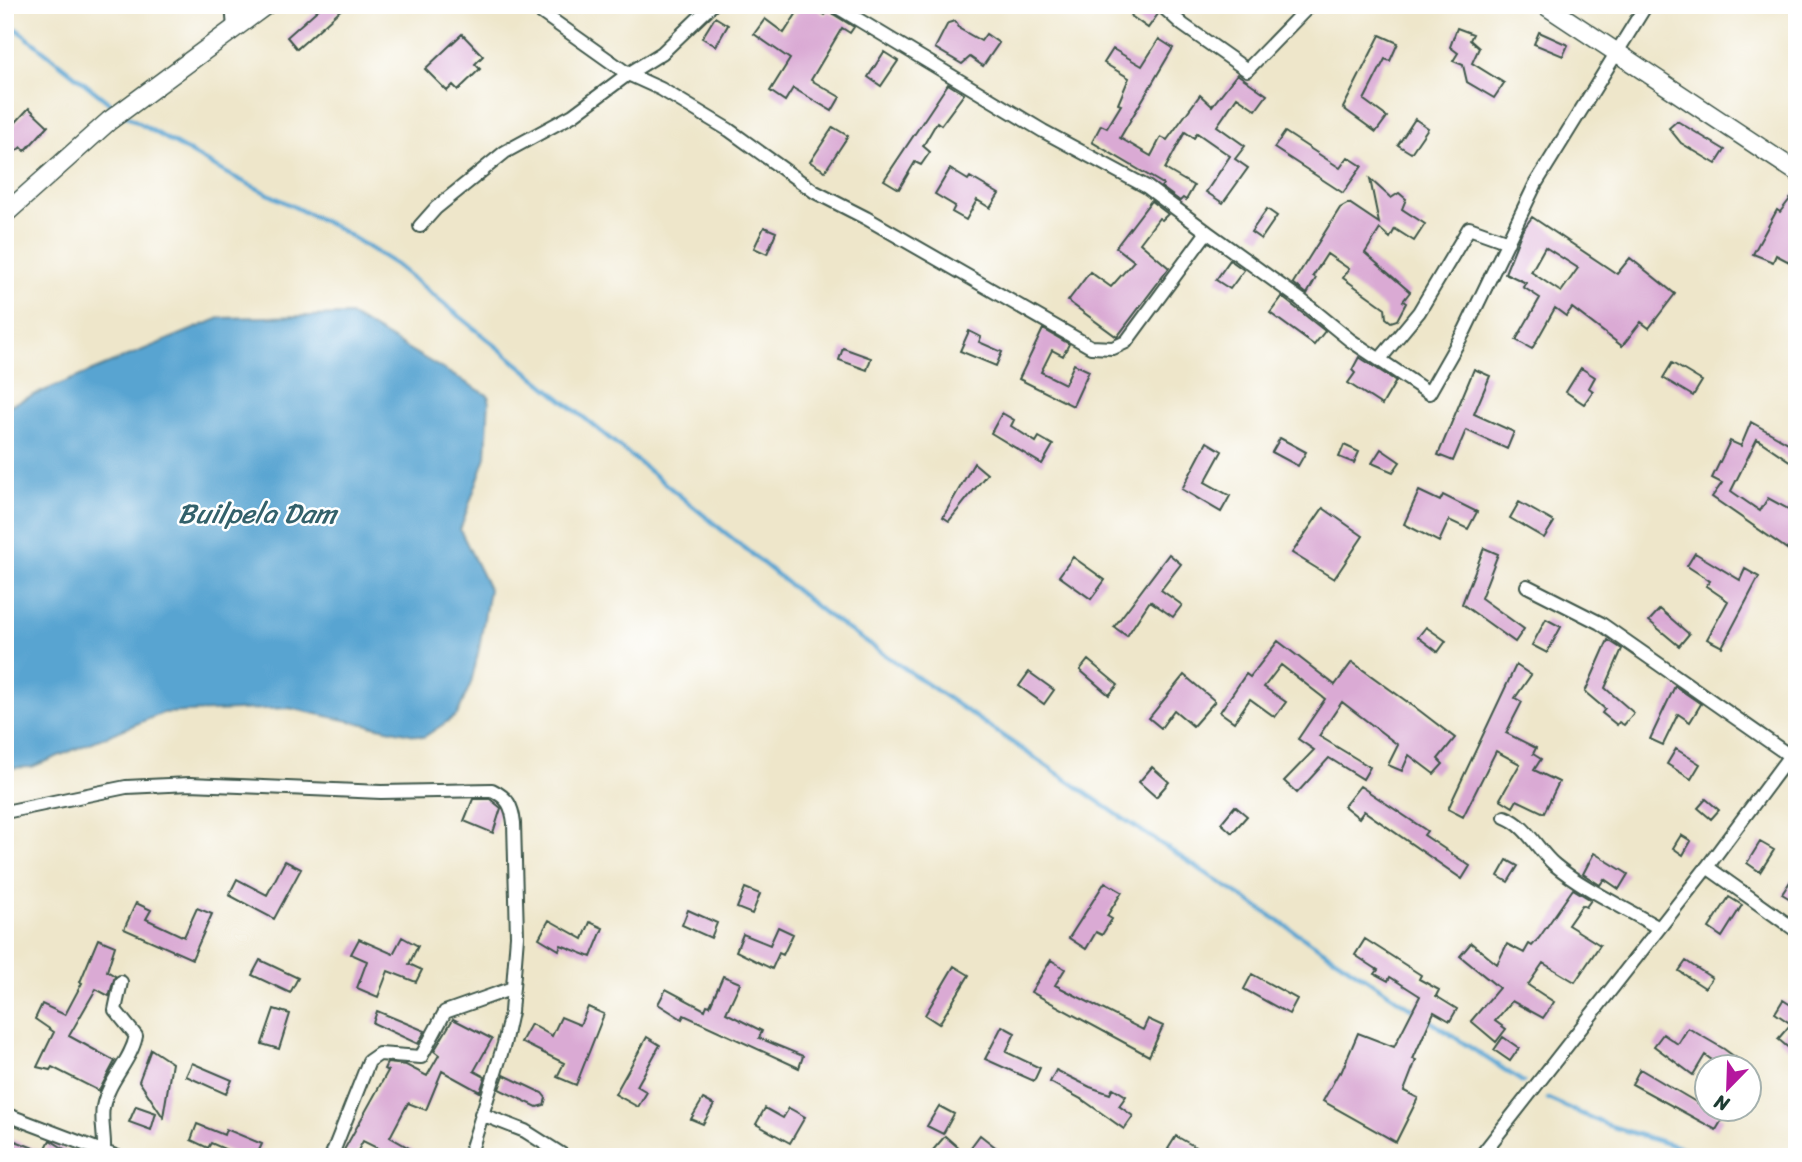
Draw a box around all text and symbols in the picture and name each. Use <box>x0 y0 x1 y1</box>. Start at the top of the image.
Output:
water label: Builpela Dam <box>178 489 339 538</box>
north arrow <box>1694 1054 1764 1124</box>
text: N <box>1708 1085 1735 1121</box>

